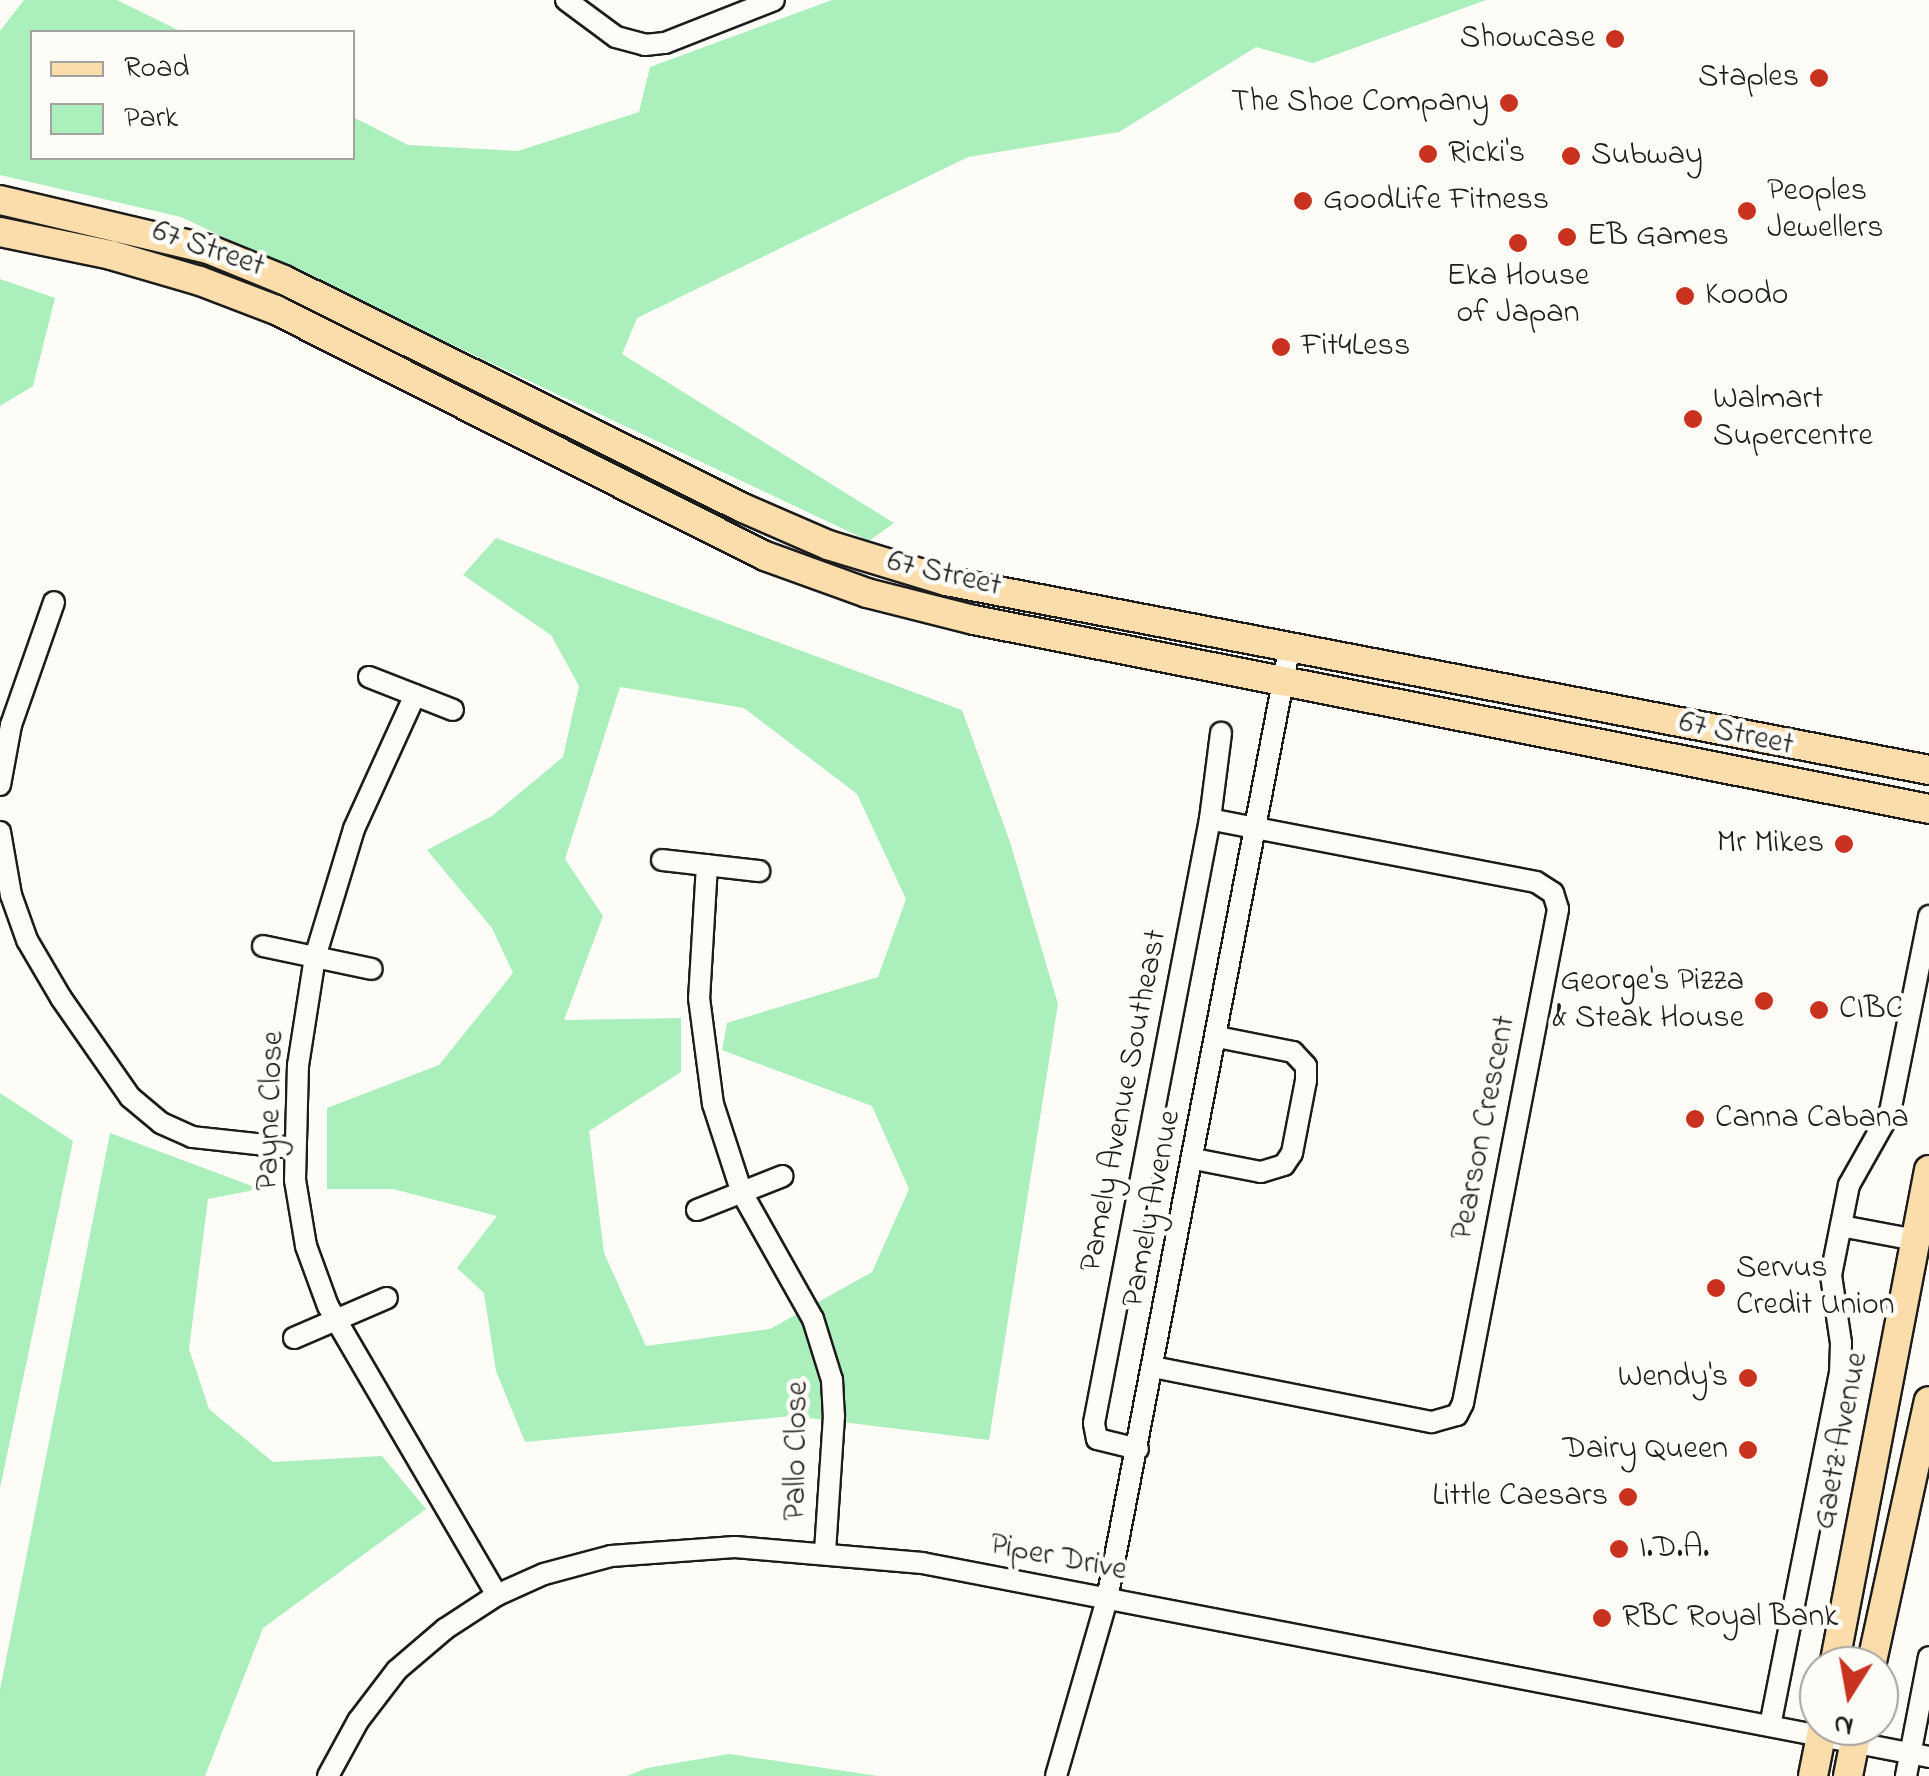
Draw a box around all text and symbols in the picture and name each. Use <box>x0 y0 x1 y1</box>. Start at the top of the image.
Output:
place label: Showcase <box>1460 20 1595 58</box>
marker: Showcase <box>1604 28 1626 50</box>
legend <box>30 30 355 160</box>
text: Road <box>124 47 189 91</box>
place label: Staples <box>1698 59 1799 97</box>
marker: Staples <box>1808 67 1830 89</box>
place label: The Shoe Company <box>1231 84 1489 122</box>
marker: The Shoe Company <box>1498 92 1520 114</box>
text: Park <box>124 97 178 141</box>
place label: Ricki's <box>1448 135 1525 173</box>
place label: Subway <box>1591 137 1703 175</box>
marker: Ricki's <box>1417 143 1439 165</box>
marker: Subway <box>1560 145 1582 167</box>
place label: Peoples Jewellers <box>1767 174 1884 249</box>
place label: GoodLife Fitness <box>1323 182 1549 220</box>
marker: GoodLife Fitness <box>1292 190 1314 212</box>
marker: Peoples Jewellers <box>1736 200 1758 222</box>
street label: 67 Street <box>147 213 269 287</box>
place label: EB Games <box>1587 218 1729 256</box>
marker: EB Games <box>1556 226 1578 248</box>
marker: Eka House of Japan <box>1507 232 1529 254</box>
place label: Eka House of Japan <box>1447 259 1589 334</box>
place label: Koodo <box>1705 277 1788 315</box>
marker: Koodo <box>1674 285 1696 307</box>
place label: Fit4Less <box>1301 328 1410 366</box>
marker: Fit4Less <box>1270 336 1292 358</box>
place label: Walmart Supercentre <box>1713 382 1873 457</box>
marker: Walmart Supercentre <box>1682 408 1704 430</box>
street label: 67 Street <box>883 543 1005 607</box>
street label: 67 Street <box>1675 704 1797 766</box>
place label: Mr Mikes <box>1717 825 1824 863</box>
marker: Mr Mikes <box>1833 833 1855 855</box>
street label: Pamely Avenue Southeast <box>1073 927 1177 1275</box>
place label: George's Pizza & Steak House <box>1552 964 1744 1039</box>
marker: George's Pizza & Steak House <box>1753 990 1775 1012</box>
place label: CIBC <box>1839 991 1903 1029</box>
marker: CIBC <box>1808 999 1830 1021</box>
street label: Pearson Crescent <box>1444 1012 1526 1244</box>
street label: Payne Close <box>250 1030 294 1192</box>
place label: Canna Cabana <box>1715 1100 1909 1138</box>
street label: Pamely Avenue <box>1115 1107 1191 1311</box>
marker: Canna Cabana <box>1684 1108 1706 1130</box>
place label: Servus Credit Union <box>1736 1251 1894 1326</box>
marker: Servus Credit Union <box>1705 1277 1727 1299</box>
street label: Gaetz Avenue <box>1806 1349 1878 1533</box>
place label: Wendy's <box>1618 1359 1728 1397</box>
marker: Wendy's <box>1737 1367 1759 1389</box>
street label: Pallo Close <box>778 1381 818 1521</box>
place label: Dairy Queen <box>1563 1431 1728 1469</box>
marker: Dairy Queen <box>1737 1439 1759 1461</box>
place label: Little Caesars <box>1432 1478 1608 1516</box>
marker: Little Caesars <box>1617 1486 1639 1508</box>
street label: Piper Drive <box>986 1527 1130 1591</box>
place label: I.D.A. <box>1639 1530 1709 1568</box>
marker: I.D.A. <box>1608 1538 1630 1560</box>
place label: RBC Royal Bank <box>1622 1599 1838 1637</box>
marker: RBC Royal Bank <box>1591 1607 1613 1629</box>
north arrow <box>1799 1646 1899 1746</box>
text: N <box>1830 1702 1857 1746</box>

